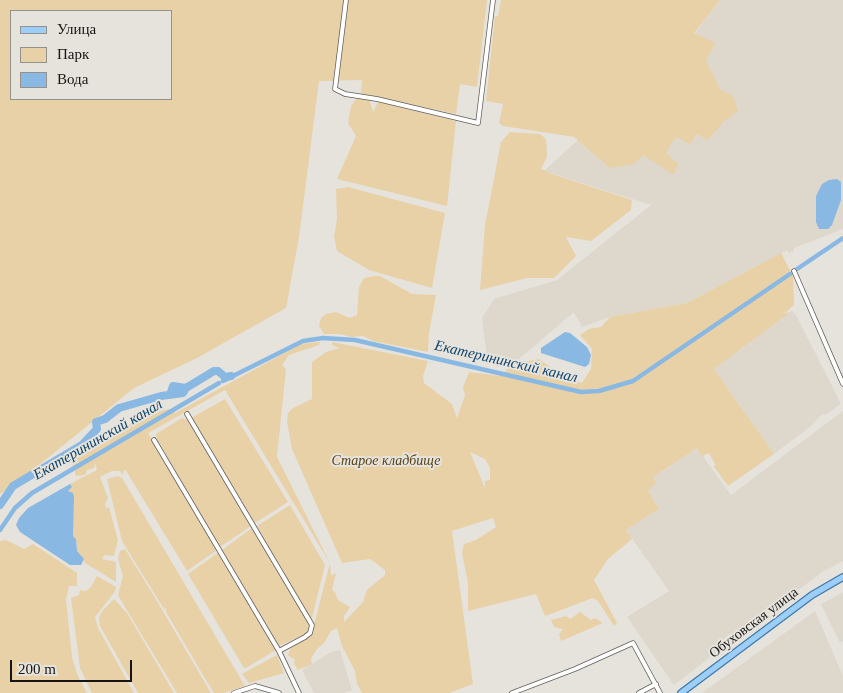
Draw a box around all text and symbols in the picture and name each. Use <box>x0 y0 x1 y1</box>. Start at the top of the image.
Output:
legend <box>10 10 172 100</box>
text: Улица <box>57 21 96 37</box>
text: Парк <box>57 46 89 62</box>
text: Вода <box>57 71 88 87</box>
water label: Екатерининский канал <box>433 337 579 387</box>
water label: Екатерининский канал <box>30 396 166 484</box>
park label: Старое кладбище <box>332 453 440 469</box>
street label: Обуховская улица <box>706 584 802 662</box>
scale bar <box>12 650 135 682</box>
text: 200 m <box>18 661 56 677</box>

